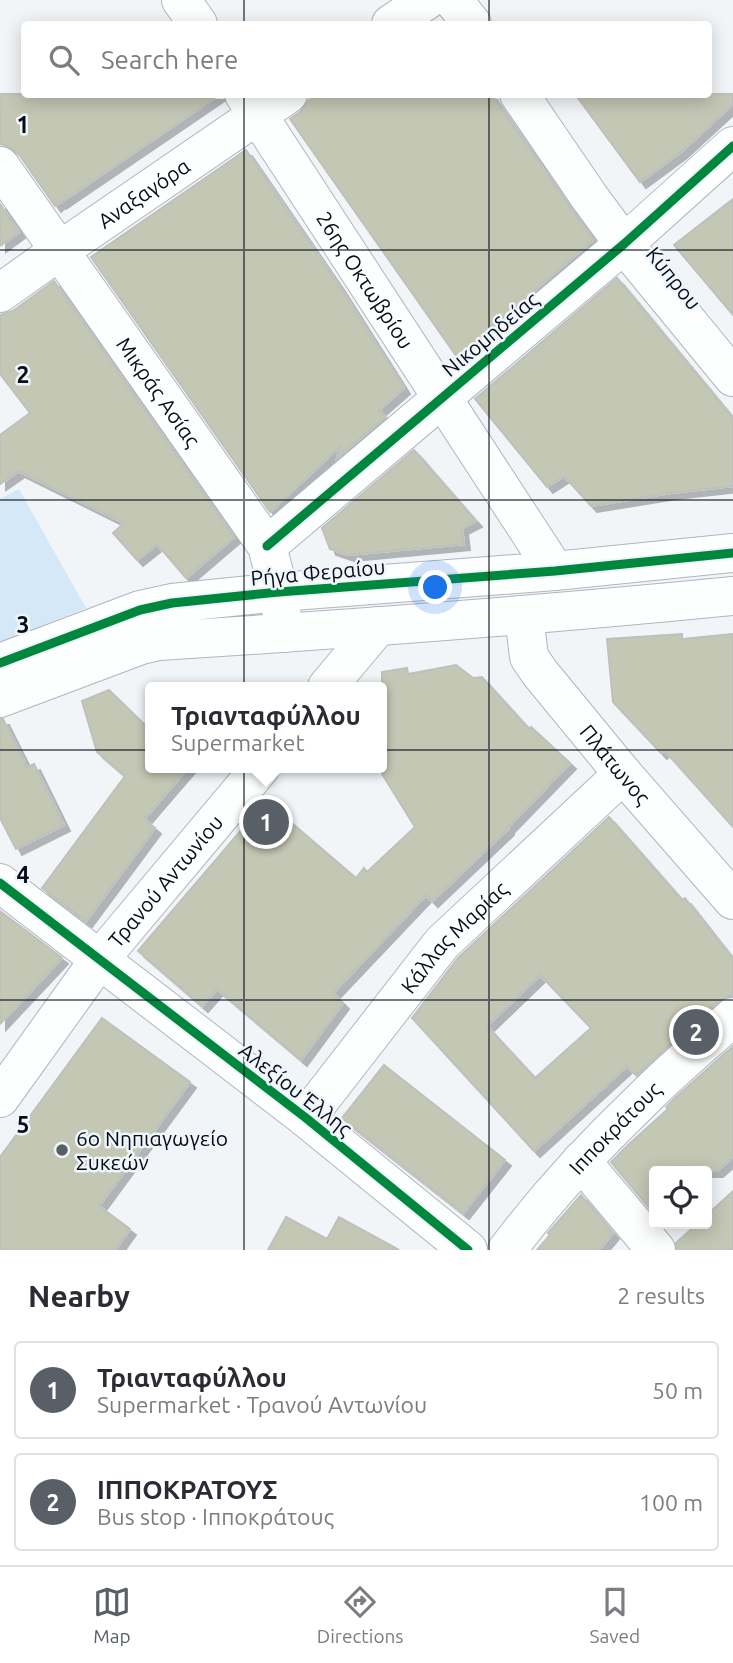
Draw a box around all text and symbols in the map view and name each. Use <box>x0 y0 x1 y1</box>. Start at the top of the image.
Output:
search box <box>21 21 712 98</box>
icon: search <box>45 41 83 79</box>
text: Search here <box>101 45 238 74</box>
text: 1 <box>17 112 29 137</box>
street label: Αναξαγόρα <box>93 153 194 233</box>
street label: 26ης Οκτωβρίου <box>312 207 419 353</box>
street label: Κύπρου <box>642 242 706 314</box>
street label: Νικομηδείας <box>437 287 543 381</box>
street label: Μικράς Ασίας <box>112 333 206 451</box>
text: 2 <box>17 362 29 387</box>
street label: Ρήγα Φεραίου <box>250 554 386 590</box>
your location <box>418 570 452 604</box>
text: 3 <box>17 612 29 637</box>
popup <box>145 682 387 773</box>
text: Τριανταφύλλου <box>171 701 361 730</box>
street label: Πλάτωνος <box>575 720 656 809</box>
text: Supermarket <box>171 730 304 755</box>
pin: 1 <box>243 796 289 848</box>
street label: Τρανού Αντωνίου <box>103 810 227 952</box>
text: 4 <box>17 862 30 887</box>
street label: Κάλλας Μαρίας <box>396 876 512 998</box>
pin: 2 <box>673 1006 719 1058</box>
street label: Αλεξίου Έλλης <box>234 1037 358 1142</box>
street label: Ιπποκράτους <box>564 1076 666 1179</box>
text: 5 <box>17 1112 29 1137</box>
place label: 6ο Νηπιαγωγείο Συκεών <box>76 1126 228 1174</box>
marker: 6ο Νηπιαγωγείο Συκεών <box>54 1142 70 1158</box>
map controls <box>649 1166 712 1229</box>
button: locate <box>649 1166 712 1229</box>
text: Nearby <box>28 1279 130 1313</box>
text: 2 results <box>617 1283 705 1308</box>
text: Τριανταφύλλου <box>97 1363 287 1392</box>
text: 1 <box>47 1378 59 1403</box>
text: 50 m <box>652 1378 703 1403</box>
text: Supermarket · Τρανού Αντωνίου <box>97 1392 427 1417</box>
text: ΙΠΠΟΚΡΑΤΟΥΣ <box>97 1475 278 1504</box>
text: 2 <box>47 1490 59 1515</box>
text: 100 m <box>639 1490 703 1515</box>
text: Bus stop · Ιπποκράτους <box>97 1504 334 1529</box>
tab: Map <box>93 1583 131 1647</box>
tab: Directions <box>317 1583 404 1647</box>
tab: Saved <box>589 1583 640 1647</box>

